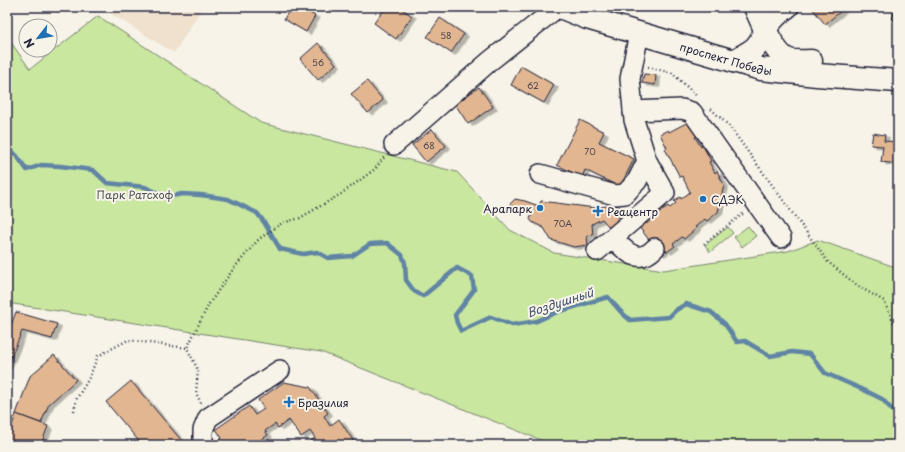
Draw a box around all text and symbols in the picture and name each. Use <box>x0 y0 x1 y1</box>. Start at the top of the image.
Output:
north arrow <box>18 18 58 58</box>
house number: 58 <box>440 28 452 42</box>
text: N <box>19 35 39 52</box>
street label: проспект Победы <box>678 37 773 79</box>
house number: 56 <box>312 55 324 69</box>
house number: 62 <box>527 78 539 92</box>
house number: 68 <box>423 138 435 152</box>
house number: 70 <box>584 144 596 158</box>
park label: Парк Ратсхоф <box>97 186 174 203</box>
place label: СДЭК <box>711 191 744 208</box>
marker: СДЭК <box>698 194 708 204</box>
place label: Арапарк <box>483 200 532 217</box>
marker: Арапарк <box>535 203 545 213</box>
place label: Реацентр <box>607 203 658 220</box>
marker: Реацентр <box>592 205 604 217</box>
house number: 70А <box>554 216 572 230</box>
water label: Воздушный <box>524 282 597 321</box>
place label: Бразилия <box>298 394 349 411</box>
marker: Бразилия <box>283 396 295 408</box>

